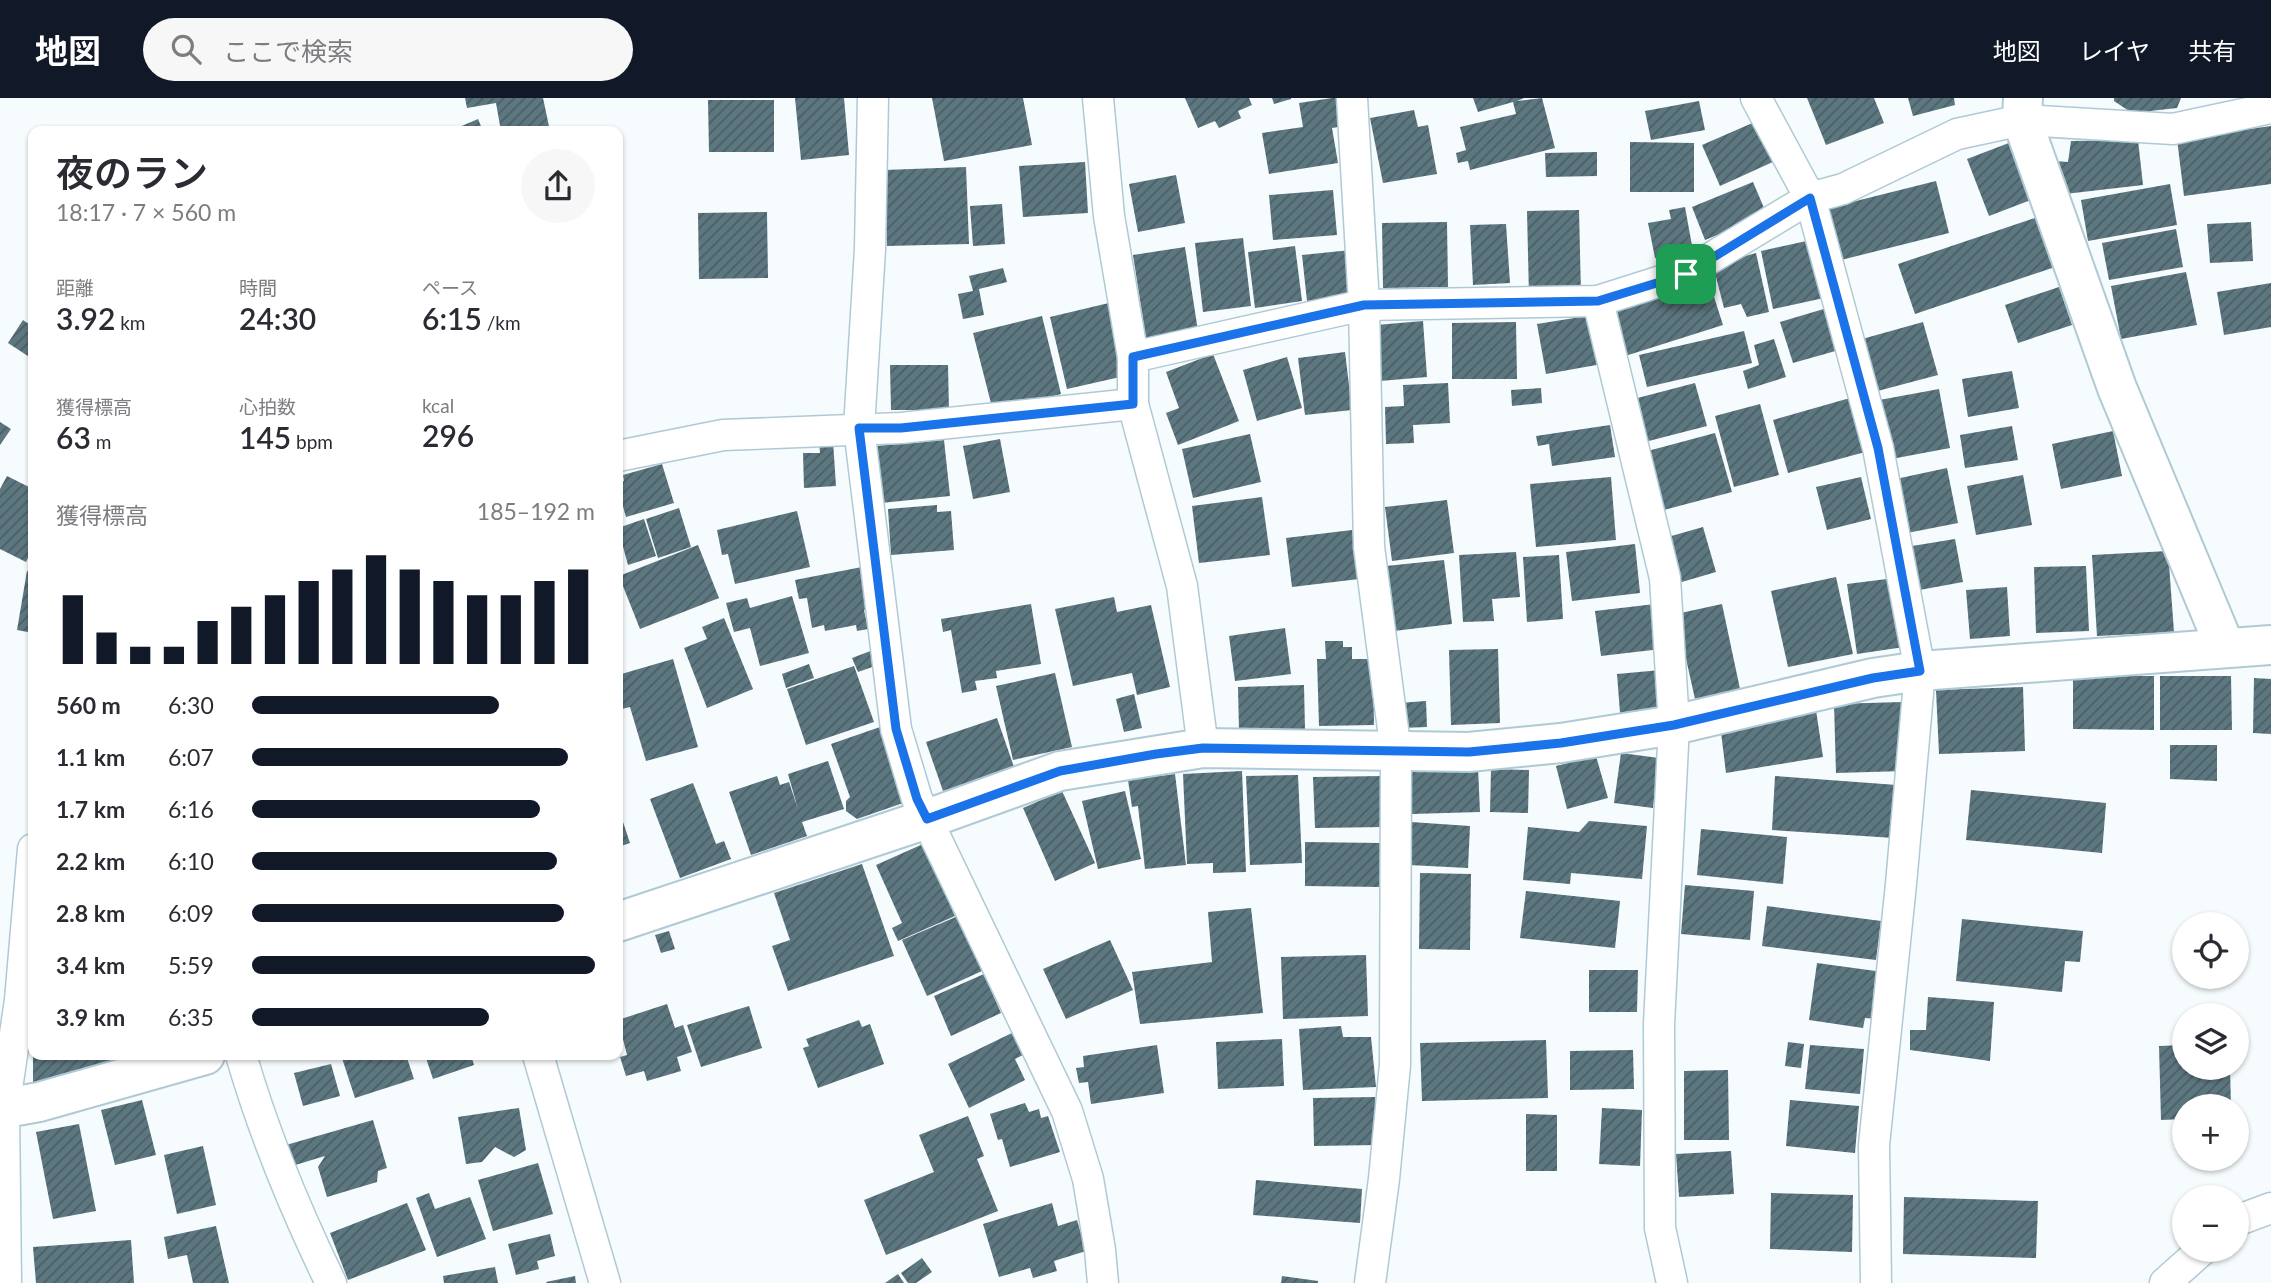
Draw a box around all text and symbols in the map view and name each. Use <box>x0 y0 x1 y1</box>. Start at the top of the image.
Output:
search box <box>143 18 633 81</box>
text: 地図 <box>35 30 101 70</box>
icon: search <box>167 30 205 68</box>
text: ここで検索 <box>223 35 353 67</box>
text: 地図 <box>1993 36 2041 65</box>
text: レイヤ <box>2079 36 2150 65</box>
text: 共有 <box>2188 36 2236 65</box>
text: 夜のラン <box>56 149 208 195</box>
button: share <box>521 149 595 223</box>
text: 18:17 · 7 × 560 m <box>56 198 236 226</box>
pin <box>1656 244 1716 304</box>
icon: arrive <box>1667 255 1705 293</box>
text: 距離 <box>56 276 94 299</box>
text: 時間 <box>239 276 277 299</box>
text: ペース <box>422 276 478 299</box>
text: 3.92 <box>56 300 115 336</box>
text: 24:30 <box>239 300 316 336</box>
text: 6:15 <box>422 300 482 336</box>
text: km <box>115 311 145 334</box>
text: /km <box>482 311 521 334</box>
text: kcal <box>422 394 454 417</box>
text: 獲得標高 <box>56 395 132 418</box>
text: 心拍数 <box>239 395 296 418</box>
text: 296 <box>422 417 474 453</box>
text: 63 <box>56 419 91 455</box>
text: 145 <box>239 419 291 455</box>
text: m <box>91 430 111 453</box>
text: bpm <box>291 430 333 453</box>
text: 185–192 m <box>477 497 595 525</box>
text: 獲得標高 <box>56 501 148 529</box>
text: 560 m <box>56 691 121 719</box>
text: 6:30 <box>168 691 214 719</box>
text: 1.1 km <box>56 743 125 771</box>
text: 6:07 <box>168 743 214 771</box>
text: 1.7 km <box>56 795 125 823</box>
text: 6:16 <box>168 795 214 823</box>
text: 2.2 km <box>56 847 125 875</box>
text: 6:10 <box>168 847 214 875</box>
text: 2.8 km <box>56 899 125 927</box>
text: 6:09 <box>168 899 214 927</box>
map controls <box>2172 912 2249 1262</box>
button: locate <box>2172 912 2249 989</box>
text: 3.4 km <box>56 951 125 979</box>
text: 5:59 <box>168 951 214 979</box>
text: 3.9 km <box>56 1003 125 1031</box>
text: 6:35 <box>168 1003 214 1031</box>
button: layers <box>2172 1003 2249 1080</box>
button: + <box>2172 1094 2249 1171</box>
button: − <box>2172 1185 2249 1262</box>

